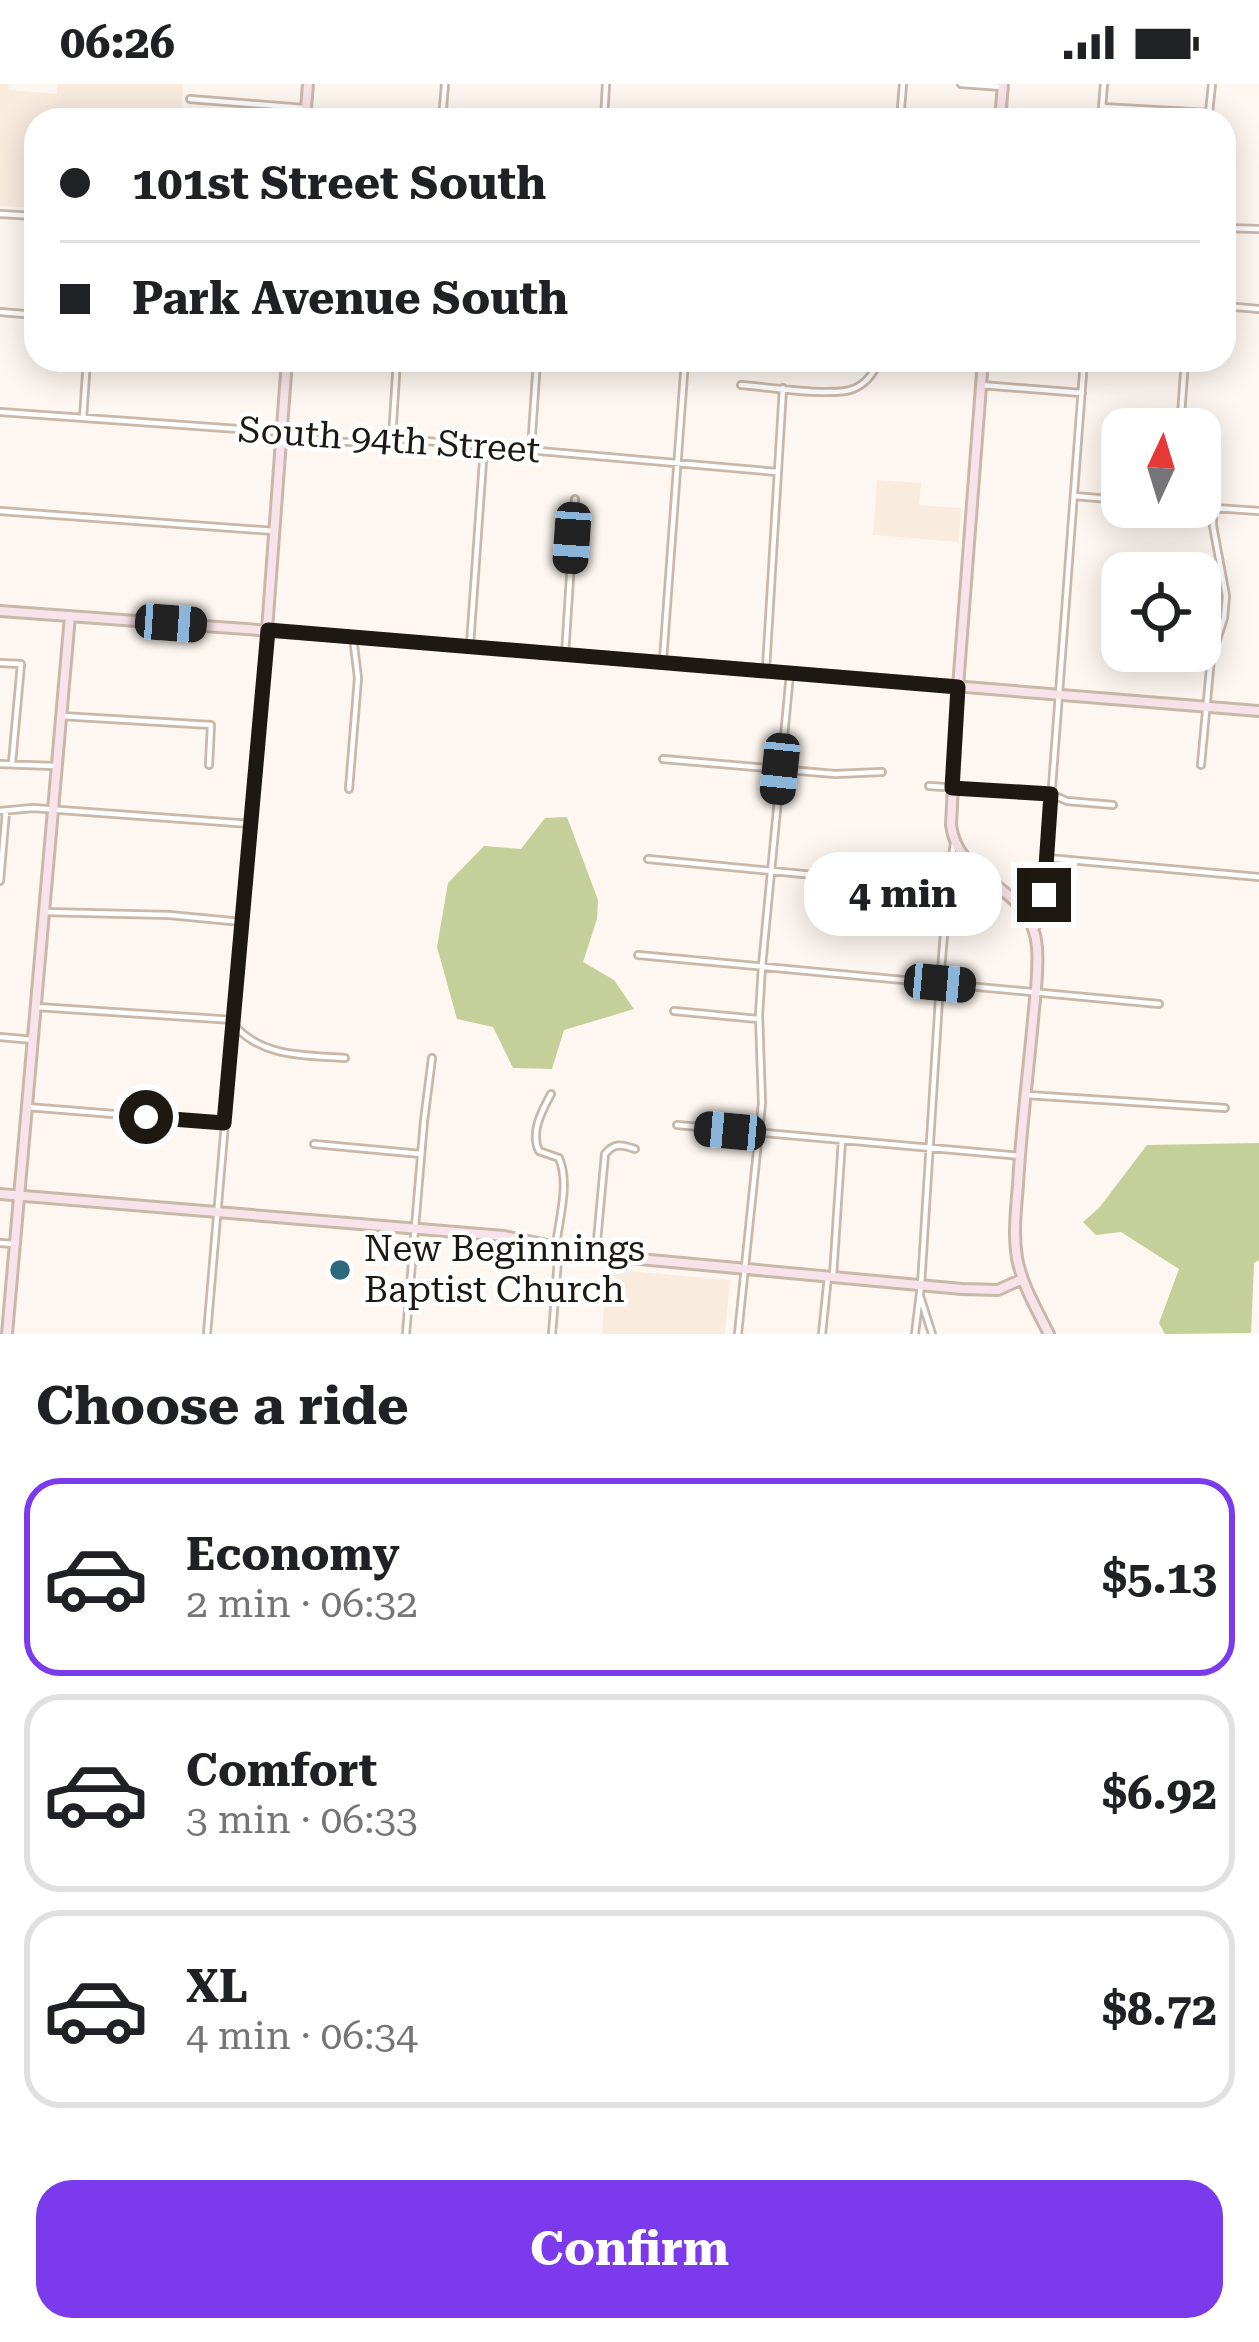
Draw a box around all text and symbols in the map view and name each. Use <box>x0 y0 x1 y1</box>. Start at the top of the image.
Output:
text: 06:26 <box>60 16 175 69</box>
text: 101st Street South <box>132 157 546 210</box>
text: Park Avenue South <box>132 272 568 325</box>
street label: South 94th Street <box>237 408 541 472</box>
north arrow <box>1101 408 1221 528</box>
map controls <box>1101 408 1221 672</box>
car <box>552 501 592 575</box>
button: locate <box>1101 552 1221 672</box>
car <box>134 603 208 643</box>
car <box>758 731 802 807</box>
callout: 4 min <box>804 853 1002 937</box>
route end <box>1017 868 1071 922</box>
text: 4 min <box>849 871 957 917</box>
car <box>903 962 977 1004</box>
route start <box>119 1090 173 1144</box>
car <box>693 1110 767 1152</box>
place label: New Beginnings Baptist Church <box>364 1228 645 1311</box>
marker: New Beginnings Baptist Church <box>327 1257 353 1283</box>
text: Choose a ride <box>36 1374 409 1437</box>
icon: car <box>42 1523 150 1631</box>
text: Economy <box>186 1528 400 1581</box>
text: $5.13 <box>1102 1551 1217 1604</box>
text: 2 min · 06:32 <box>186 1581 418 1627</box>
icon: car <box>42 1739 150 1847</box>
text: Comfort <box>186 1744 377 1797</box>
text: $6.92 <box>1102 1767 1217 1820</box>
text: 3 min · 06:33 <box>186 1797 418 1843</box>
icon: car <box>42 1955 150 2063</box>
text: XL <box>186 1960 248 2013</box>
text: $8.72 <box>1102 1983 1217 2036</box>
text: 4 min · 06:34 <box>186 2013 418 2059</box>
button: Confirm <box>36 2180 1223 2318</box>

